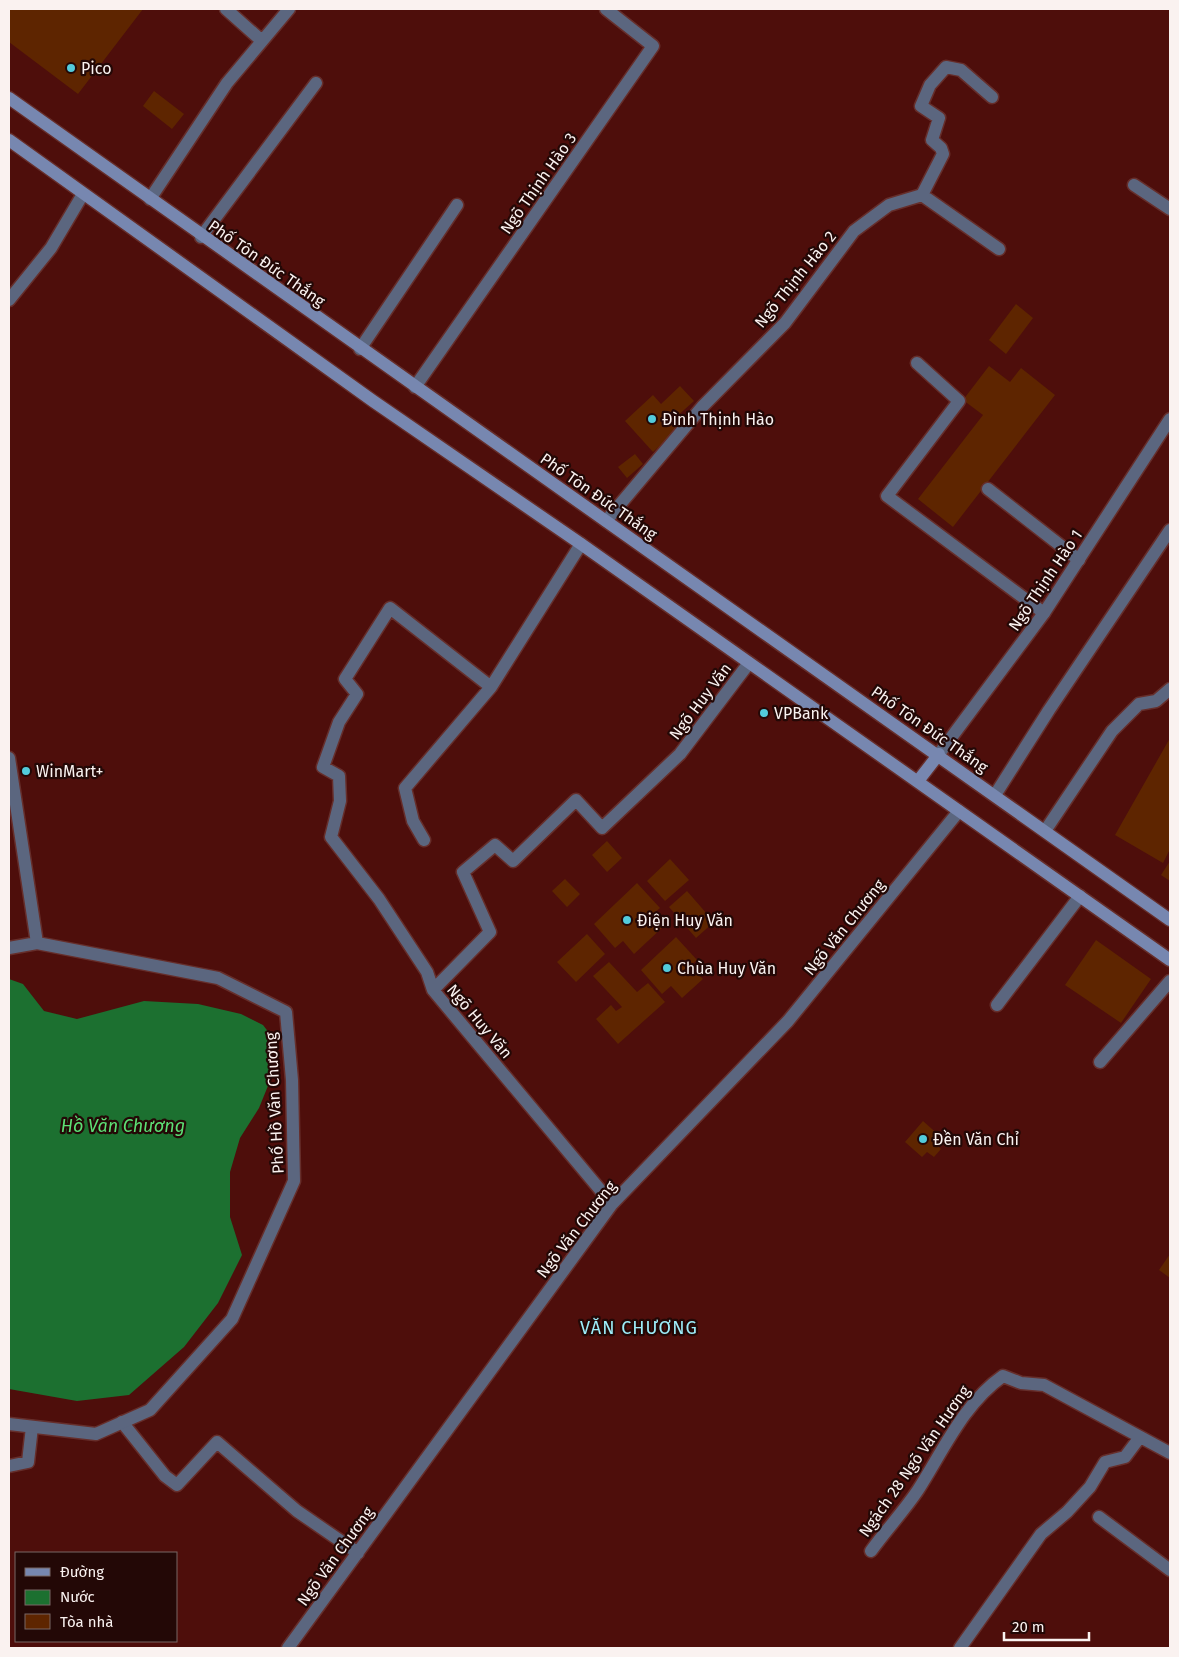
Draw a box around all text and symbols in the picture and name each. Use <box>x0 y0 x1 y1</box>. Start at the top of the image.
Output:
place label: Pico <box>81 59 111 78</box>
marker: Pico <box>65 62 77 74</box>
street label: Ngõ Thịnh Hào 3 <box>497 129 580 237</box>
street label: Phố Tôn Đức Thắng <box>205 214 330 311</box>
street label: Ngõ Thịnh Hào 2 <box>751 227 840 331</box>
place label: Đình Thịnh Hào <box>662 410 774 429</box>
marker: Đình Thịnh Hào <box>646 413 658 425</box>
street label: Phố Tôn Đức Thắng <box>537 447 662 544</box>
street label: Ngõ Thịnh Hào 1 <box>1005 526 1086 634</box>
street label: Ngõ Huy Văn <box>665 659 735 743</box>
street label: Phố Tôn Đức Thắng <box>868 680 993 777</box>
place label: VPBank <box>774 704 829 723</box>
marker: VPBank <box>758 707 770 719</box>
place label: WinMart+ <box>36 762 104 781</box>
marker: WinMart+ <box>20 765 32 777</box>
street label: Ngõ Văn Chương <box>800 875 889 979</box>
place label: Điện Huy Văn <box>637 911 733 930</box>
marker: Điện Huy Văn <box>621 914 633 926</box>
place label: Chùa Huy Văn <box>677 959 776 978</box>
marker: Chùa Huy Văn <box>661 962 673 974</box>
street label: Ngõ Huy Văn <box>443 980 516 1062</box>
street label: Phố Hồ Văn Chương <box>260 1031 288 1174</box>
water label: Hồ Văn Chương <box>61 1115 185 1137</box>
place label: Đền Văn Chỉ <box>933 1129 1020 1149</box>
marker: Đền Văn Chỉ <box>917 1133 929 1145</box>
street label: Ngõ Văn Chương <box>533 1176 621 1282</box>
district label: VĂN CHƯƠNG <box>580 1317 698 1339</box>
street label: Ngách 28 Ngõ Văn Hương <box>855 1381 974 1541</box>
street label: Ngõ Văn Chương <box>293 1502 378 1610</box>
legend <box>15 1552 178 1642</box>
text: Đường <box>60 1563 104 1581</box>
text: Nước <box>60 1588 95 1606</box>
scale bar <box>1004 1610 1089 1642</box>
text: Tòa nhà <box>60 1613 113 1631</box>
text: 20 m <box>1012 1618 1045 1636</box>

